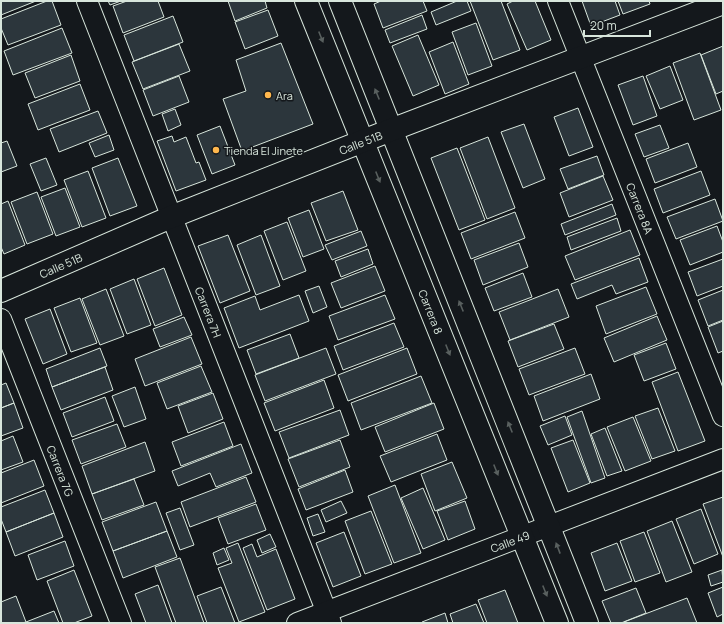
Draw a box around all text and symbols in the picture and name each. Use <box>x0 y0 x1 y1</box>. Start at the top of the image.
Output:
scale bar <box>584 12 650 38</box>
text: 20 m <box>590 17 617 34</box>
one-way arrow <box>318 32 324 44</box>
one-way arrow <box>373 87 379 99</box>
place label: Ara <box>276 88 293 103</box>
marker: Ara <box>263 90 273 100</box>
street label: Calle 51B <box>337 127 384 157</box>
place label: Tienda El Jinete <box>224 143 304 158</box>
marker: Tienda El Jinete <box>211 145 221 155</box>
one-way arrow <box>375 172 381 184</box>
street label: Carrera 8A <box>623 180 657 236</box>
street label: Calle 51B <box>37 249 85 281</box>
street label: Carrera 7H <box>192 284 226 340</box>
street label: Carrera 8 <box>416 287 447 336</box>
one-way arrow <box>458 300 464 312</box>
one-way arrow <box>445 344 451 356</box>
one-way arrow <box>506 420 512 432</box>
street label: Carrera 7G <box>44 443 78 499</box>
one-way arrow <box>494 465 500 477</box>
street label: Calle 49 <box>488 527 532 555</box>
one-way arrow <box>554 541 560 553</box>
one-way arrow <box>542 585 548 597</box>

